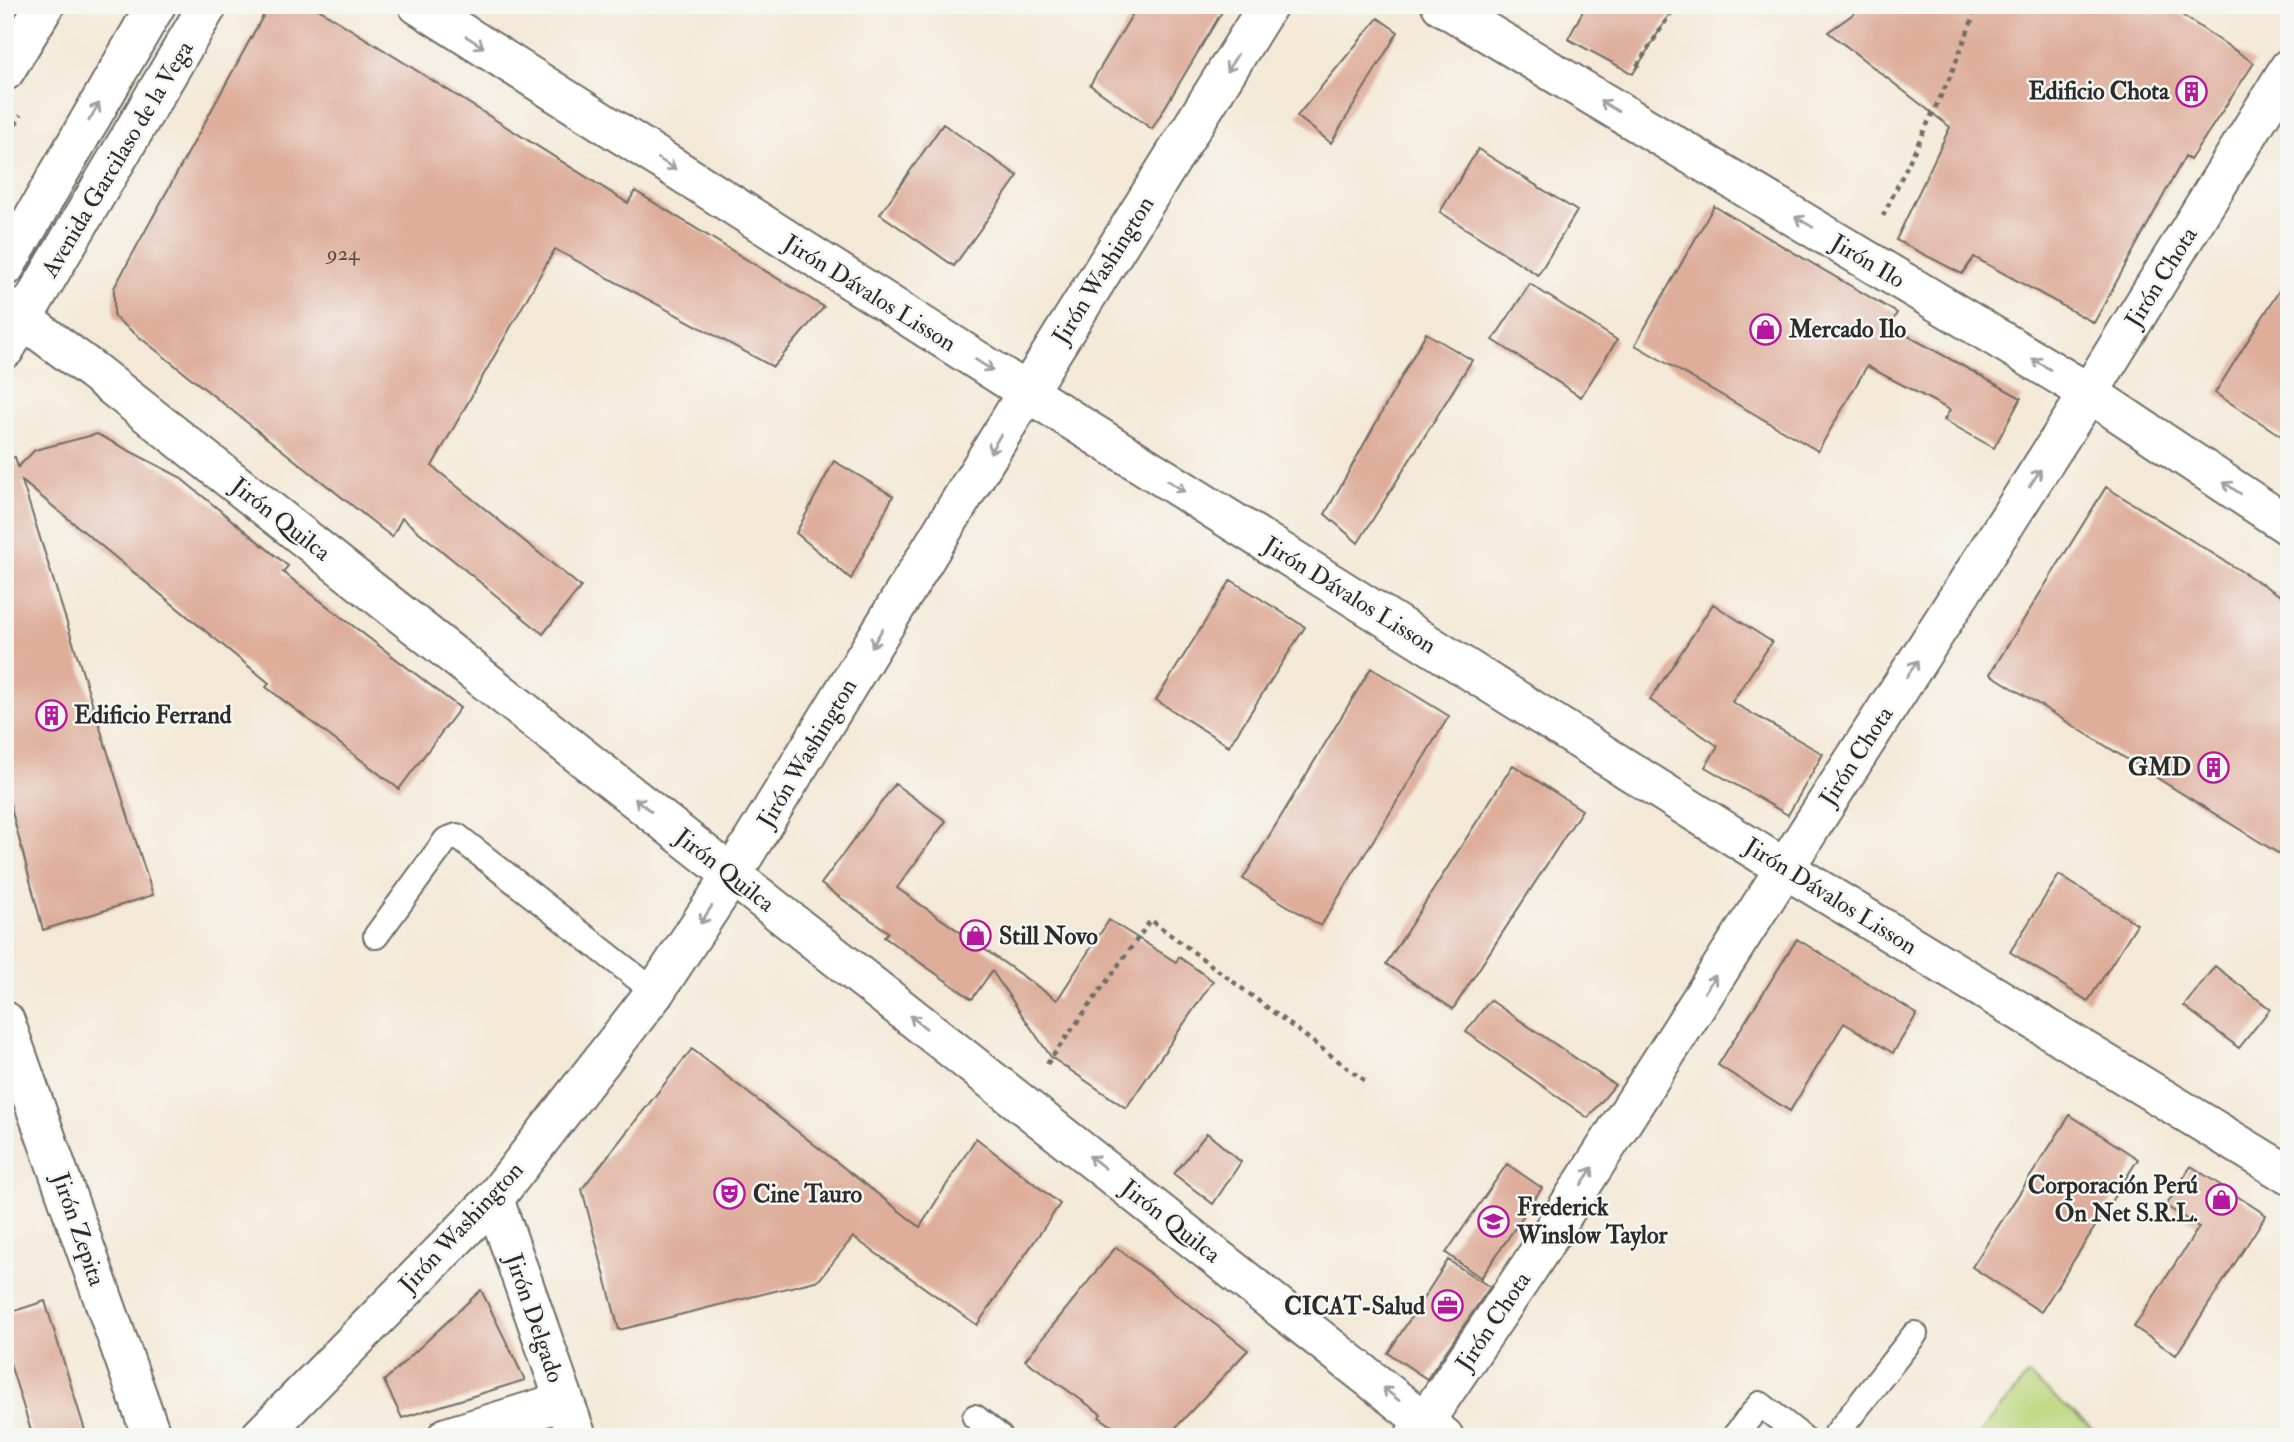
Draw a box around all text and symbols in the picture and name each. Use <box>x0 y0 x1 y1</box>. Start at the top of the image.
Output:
street label: Avenida Garcilaso de la Vega <box>34 34 201 284</box>
one-way arrow <box>465 35 485 49</box>
one-way arrow <box>1224 53 1238 73</box>
building icon: Edificio Chota <box>2175 74 2209 108</box>
place label: Edificio Chota <box>2028 76 2170 107</box>
one-way arrow <box>1599 98 1619 112</box>
one-way arrow <box>87 102 101 122</box>
one-way arrow <box>657 157 677 171</box>
street label: Jirón Washington <box>1045 190 1161 351</box>
one-way arrow <box>1794 215 1814 229</box>
street label: Jirón Chota <box>2118 220 2205 334</box>
street label: Jirón Dávalos Lisson <box>777 227 962 359</box>
street label: Jirón Ilo <box>1824 227 1910 296</box>
house number: 924 <box>325 240 361 267</box>
shop icon: Mercado Ilo <box>1749 312 1783 346</box>
place label: Mercado Ilo <box>1788 314 1906 345</box>
one-way arrow <box>2032 357 2052 371</box>
one-way arrow <box>973 358 993 372</box>
one-way arrow <box>988 433 1002 453</box>
one-way arrow <box>2029 468 2043 488</box>
street label: Jirón Quilca <box>224 470 338 569</box>
one-way arrow <box>1166 479 1185 494</box>
one-way arrow <box>2223 481 2242 496</box>
street label: Jirón Dávalos Lisson <box>1257 529 1442 661</box>
one-way arrow <box>870 628 884 648</box>
one-way arrow <box>1905 660 1920 679</box>
street label: Jirón Washington <box>750 673 864 834</box>
building icon: Edificio Ferrand <box>34 698 68 732</box>
street label: Jirón Chota <box>1812 699 1901 813</box>
place label: Edificio Ferrand <box>74 700 232 731</box>
building icon: GMD <box>2197 750 2231 784</box>
place label: GMD <box>2128 752 2191 783</box>
one-way arrow <box>634 798 653 813</box>
street label: Jirón Quilca <box>668 821 782 920</box>
street label: Jirón Dávalos Lisson <box>1738 830 1923 962</box>
one-way arrow <box>699 905 713 924</box>
shop icon: Still Novo <box>959 919 993 953</box>
place label: Still Novo <box>999 921 1098 952</box>
one-way arrow <box>1703 975 1717 995</box>
one-way arrow <box>909 1014 928 1029</box>
street label: Jirón Washington <box>392 1155 530 1300</box>
one-way arrow <box>1088 1155 1106 1170</box>
one-way arrow <box>1580 1167 1595 1186</box>
street label: Jirón Zepita <box>44 1168 113 1291</box>
place label: Corporación Perú On Net S.R.L. <box>2028 1170 2199 1229</box>
street label: Jirón Quilca <box>1114 1172 1228 1271</box>
theatre icon: Cine Tauro <box>713 1177 747 1211</box>
place label: Cine Tauro <box>753 1179 863 1210</box>
shop icon: Corporación Perú On Net S.R.L. <box>2204 1182 2238 1216</box>
place label: Frederick Winslow Taylor <box>1516 1192 1668 1251</box>
school or university icon: Frederick Winslow Taylor <box>1477 1204 1511 1238</box>
street label: Jirón Delgado <box>498 1249 571 1387</box>
street label: Jirón Chota <box>1448 1265 1539 1378</box>
office icon: CICAT-Salud <box>1431 1289 1465 1323</box>
place label: CICAT-Salud <box>1284 1291 1425 1322</box>
one-way arrow <box>1382 1387 1401 1402</box>

